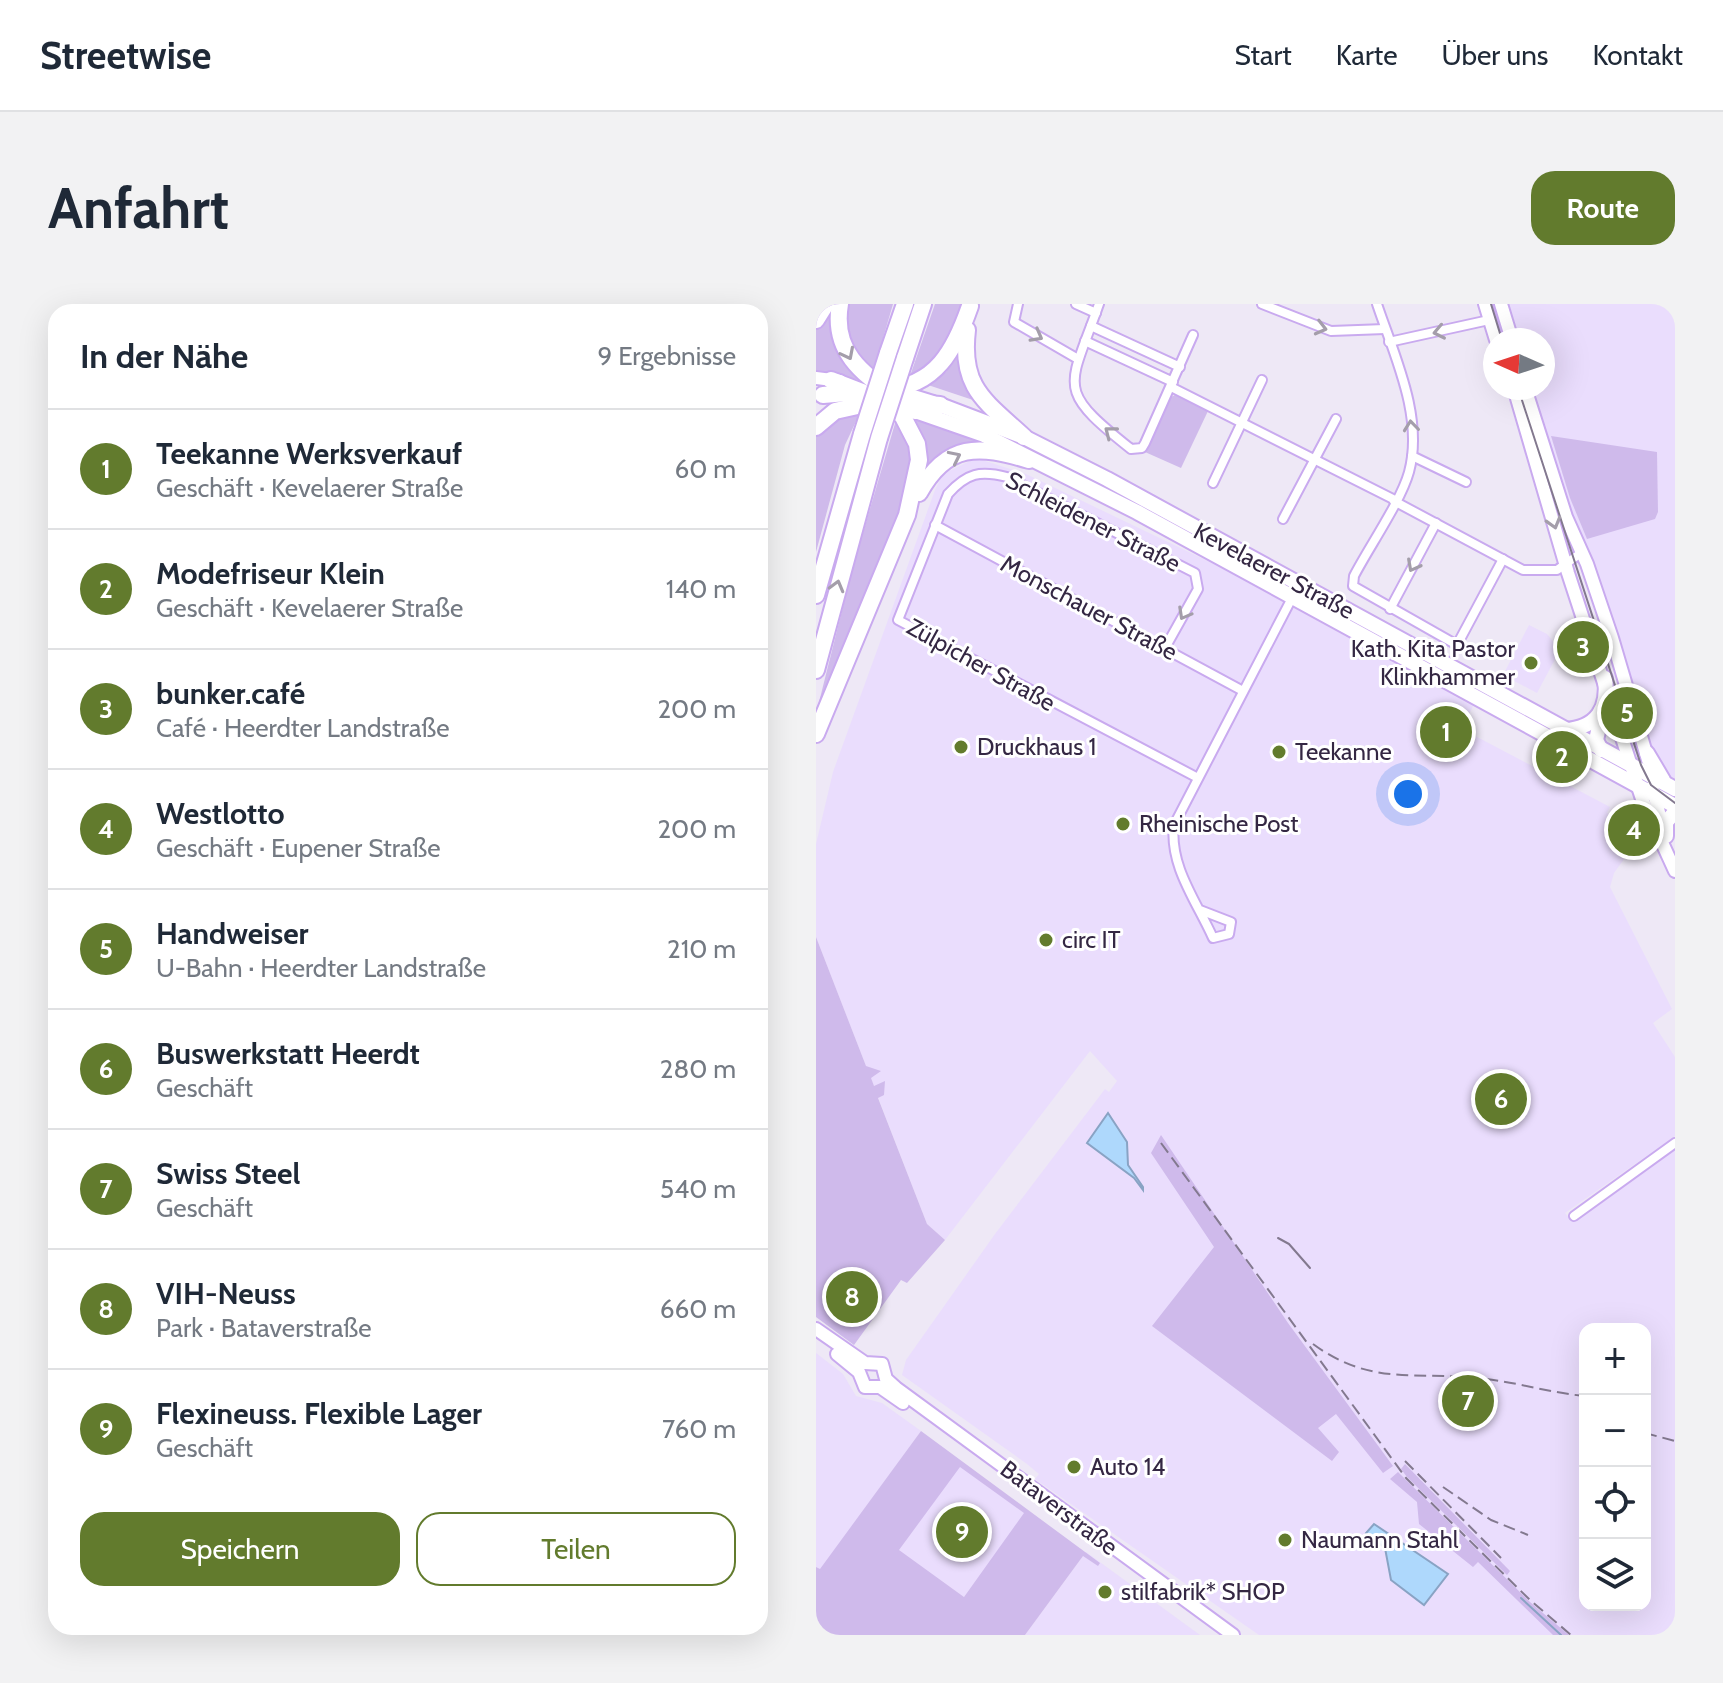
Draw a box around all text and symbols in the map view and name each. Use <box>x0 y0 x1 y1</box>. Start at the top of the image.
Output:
text: Streetwise <box>40 32 211 79</box>
text: Start <box>1235 38 1292 72</box>
text: Karte <box>1336 38 1398 72</box>
text: Über uns <box>1442 38 1548 72</box>
text: Kontakt <box>1592 38 1683 72</box>
button: Route <box>1531 171 1675 245</box>
text: Anfahrt <box>48 174 229 242</box>
one-way arrow <box>1314 318 1328 335</box>
one-way arrow <box>1433 323 1447 340</box>
one-way arrow <box>1028 326 1043 342</box>
north arrow <box>1483 328 1555 400</box>
text: In der Nähe <box>80 335 248 377</box>
text: 9 Ergebnisse <box>598 340 736 372</box>
one-way arrow <box>838 346 854 361</box>
one-way arrow <box>1403 419 1420 432</box>
one-way arrow <box>1104 427 1119 441</box>
text: Teekanne Werksverkauf <box>156 435 462 472</box>
one-way arrow <box>946 451 961 467</box>
text: 1 <box>101 453 111 485</box>
text: 60 m <box>674 453 736 485</box>
street label: Schleidener Straße <box>1001 465 1185 578</box>
text: Geschäft · Kevelaerer Straße <box>156 472 463 504</box>
one-way arrow <box>1545 515 1562 529</box>
street label: Kevelaerer Straße <box>1189 516 1359 625</box>
street label: Monschauer Straße <box>996 549 1182 666</box>
text: Modefriseur Klein <box>156 555 385 592</box>
one-way arrow <box>1408 558 1423 573</box>
text: 2 <box>99 573 113 605</box>
text: 140 m <box>666 573 736 605</box>
one-way arrow <box>828 579 844 593</box>
text: Geschäft · Kevelaerer Straße <box>156 592 463 624</box>
one-way arrow <box>1178 605 1194 619</box>
street label: Zülpicher Straße <box>902 612 1060 717</box>
pin: 3 <box>1557 617 1609 677</box>
place label: Kath. Kita Pastor Klinkhammer <box>1351 634 1515 691</box>
marker: Kath. Kita Pastor Klinkhammer <box>1522 654 1540 672</box>
text: bunker.café <box>156 675 305 712</box>
pin: 5 <box>1601 683 1653 743</box>
text: 3 <box>99 693 113 725</box>
text: 200 m <box>657 693 736 725</box>
pin: 1 <box>1420 702 1472 762</box>
text: Café · Heerdter Landstraße <box>156 712 450 744</box>
pin: 2 <box>1536 727 1588 787</box>
place label: Druckhaus 1 <box>977 732 1096 761</box>
place label: Teekanne <box>1295 737 1392 766</box>
marker: Druckhaus 1 <box>952 738 970 756</box>
marker: Teekanne <box>1270 743 1288 761</box>
your location <box>1388 774 1428 814</box>
text: Westlotto <box>156 795 285 832</box>
pin: 4 <box>1608 800 1660 860</box>
place label: Rheinische Post <box>1139 809 1298 838</box>
text: 4 <box>98 813 114 845</box>
text: 200 m <box>657 813 736 845</box>
marker: Rheinische Post <box>1114 815 1132 833</box>
text: Geschäft · Eupener Straße <box>156 832 440 864</box>
text: Handweiser <box>156 915 309 952</box>
place label: circ IT <box>1062 925 1121 954</box>
marker: circ IT <box>1037 931 1055 949</box>
text: 5 <box>99 933 113 965</box>
text: 210 m <box>667 933 736 965</box>
text: U-Bahn · Heerdter Landstraße <box>156 952 486 984</box>
text: Buswerkstatt Heerdt <box>156 1035 420 1072</box>
text: 6 <box>99 1053 113 1085</box>
text: 280 m <box>660 1053 736 1085</box>
pin: 6 <box>1475 1069 1527 1129</box>
text: Geschäft <box>156 1072 253 1104</box>
text: Swiss Steel <box>156 1155 300 1192</box>
text: 7 <box>99 1173 113 1205</box>
text: 540 m <box>660 1173 736 1205</box>
text: Geschäft <box>156 1192 253 1224</box>
pin: 8 <box>826 1267 878 1327</box>
text: VIH-Neuss <box>156 1275 296 1312</box>
text: 8 <box>98 1293 114 1325</box>
text: 660 m <box>660 1293 736 1325</box>
text: Park · Bataverstraße <box>156 1312 372 1344</box>
map controls <box>1579 1323 1651 1611</box>
button: + <box>1579 1323 1651 1395</box>
pin: 7 <box>1442 1371 1494 1431</box>
text: Flexineuss. Flexible Lager <box>156 1395 482 1432</box>
button: − <box>1579 1395 1651 1467</box>
text: 9 <box>99 1413 113 1445</box>
text: 760 m <box>662 1413 736 1445</box>
text: Geschäft <box>156 1432 253 1464</box>
place label: Auto 14 <box>1090 1452 1165 1481</box>
street label: Bataverstraße <box>995 1454 1124 1561</box>
marker: Auto 14 <box>1065 1458 1083 1476</box>
button: locate <box>1579 1467 1651 1539</box>
pin: 9 <box>936 1502 988 1562</box>
button: Speichern <box>80 1512 400 1586</box>
button: Teilen <box>416 1512 736 1586</box>
place label: Naumann Stahl <box>1301 1525 1459 1554</box>
marker: Naumann Stahl <box>1276 1531 1294 1549</box>
button: layers <box>1579 1539 1651 1611</box>
place label: stilfabrik* SHOP <box>1121 1577 1285 1606</box>
marker: stilfabrik* SHOP <box>1096 1583 1114 1601</box>

